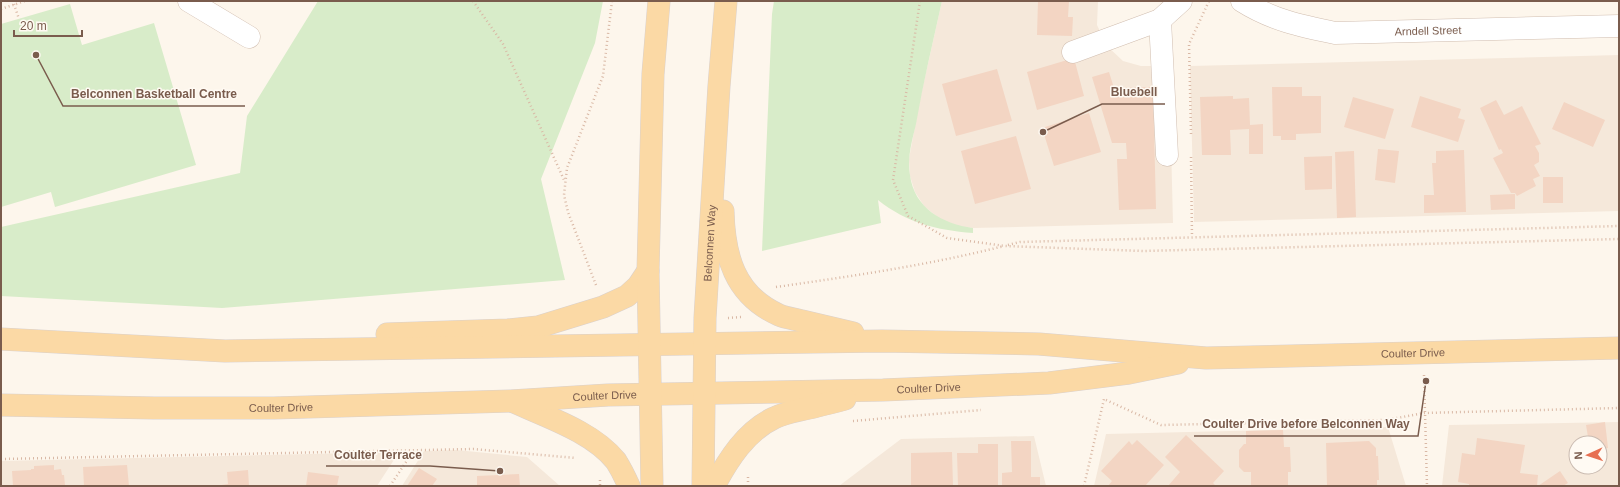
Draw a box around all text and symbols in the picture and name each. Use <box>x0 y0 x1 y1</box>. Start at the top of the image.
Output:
scale bar <box>14 12 82 38</box>
text: 20 m <box>20 19 47 33</box>
street label: Arndell Street <box>1394 24 1462 38</box>
callout: Bluebell <box>1102 80 1165 104</box>
callout: Belconnen Basketball Centre <box>63 82 245 106</box>
text: Bluebell <box>1111 85 1157 99</box>
text: Belconnen Basketball Centre <box>71 87 237 101</box>
street label: Belconnen Way <box>701 204 718 282</box>
street label: Coulter Drive <box>1381 346 1445 360</box>
street label: Coulter Drive <box>896 381 961 395</box>
street label: Coulter Drive <box>572 388 637 403</box>
street label: Coulter Drive <box>249 401 313 414</box>
callout: Coulter Drive before Belconnen Way <box>1194 412 1418 436</box>
text: Coulter Drive before Belconnen Way <box>1202 417 1410 431</box>
north arrow <box>1568 435 1608 475</box>
callout: Coulter Terrace <box>326 442 430 466</box>
text: Coulter Terrace <box>334 448 422 462</box>
text: N <box>1572 451 1584 460</box>

